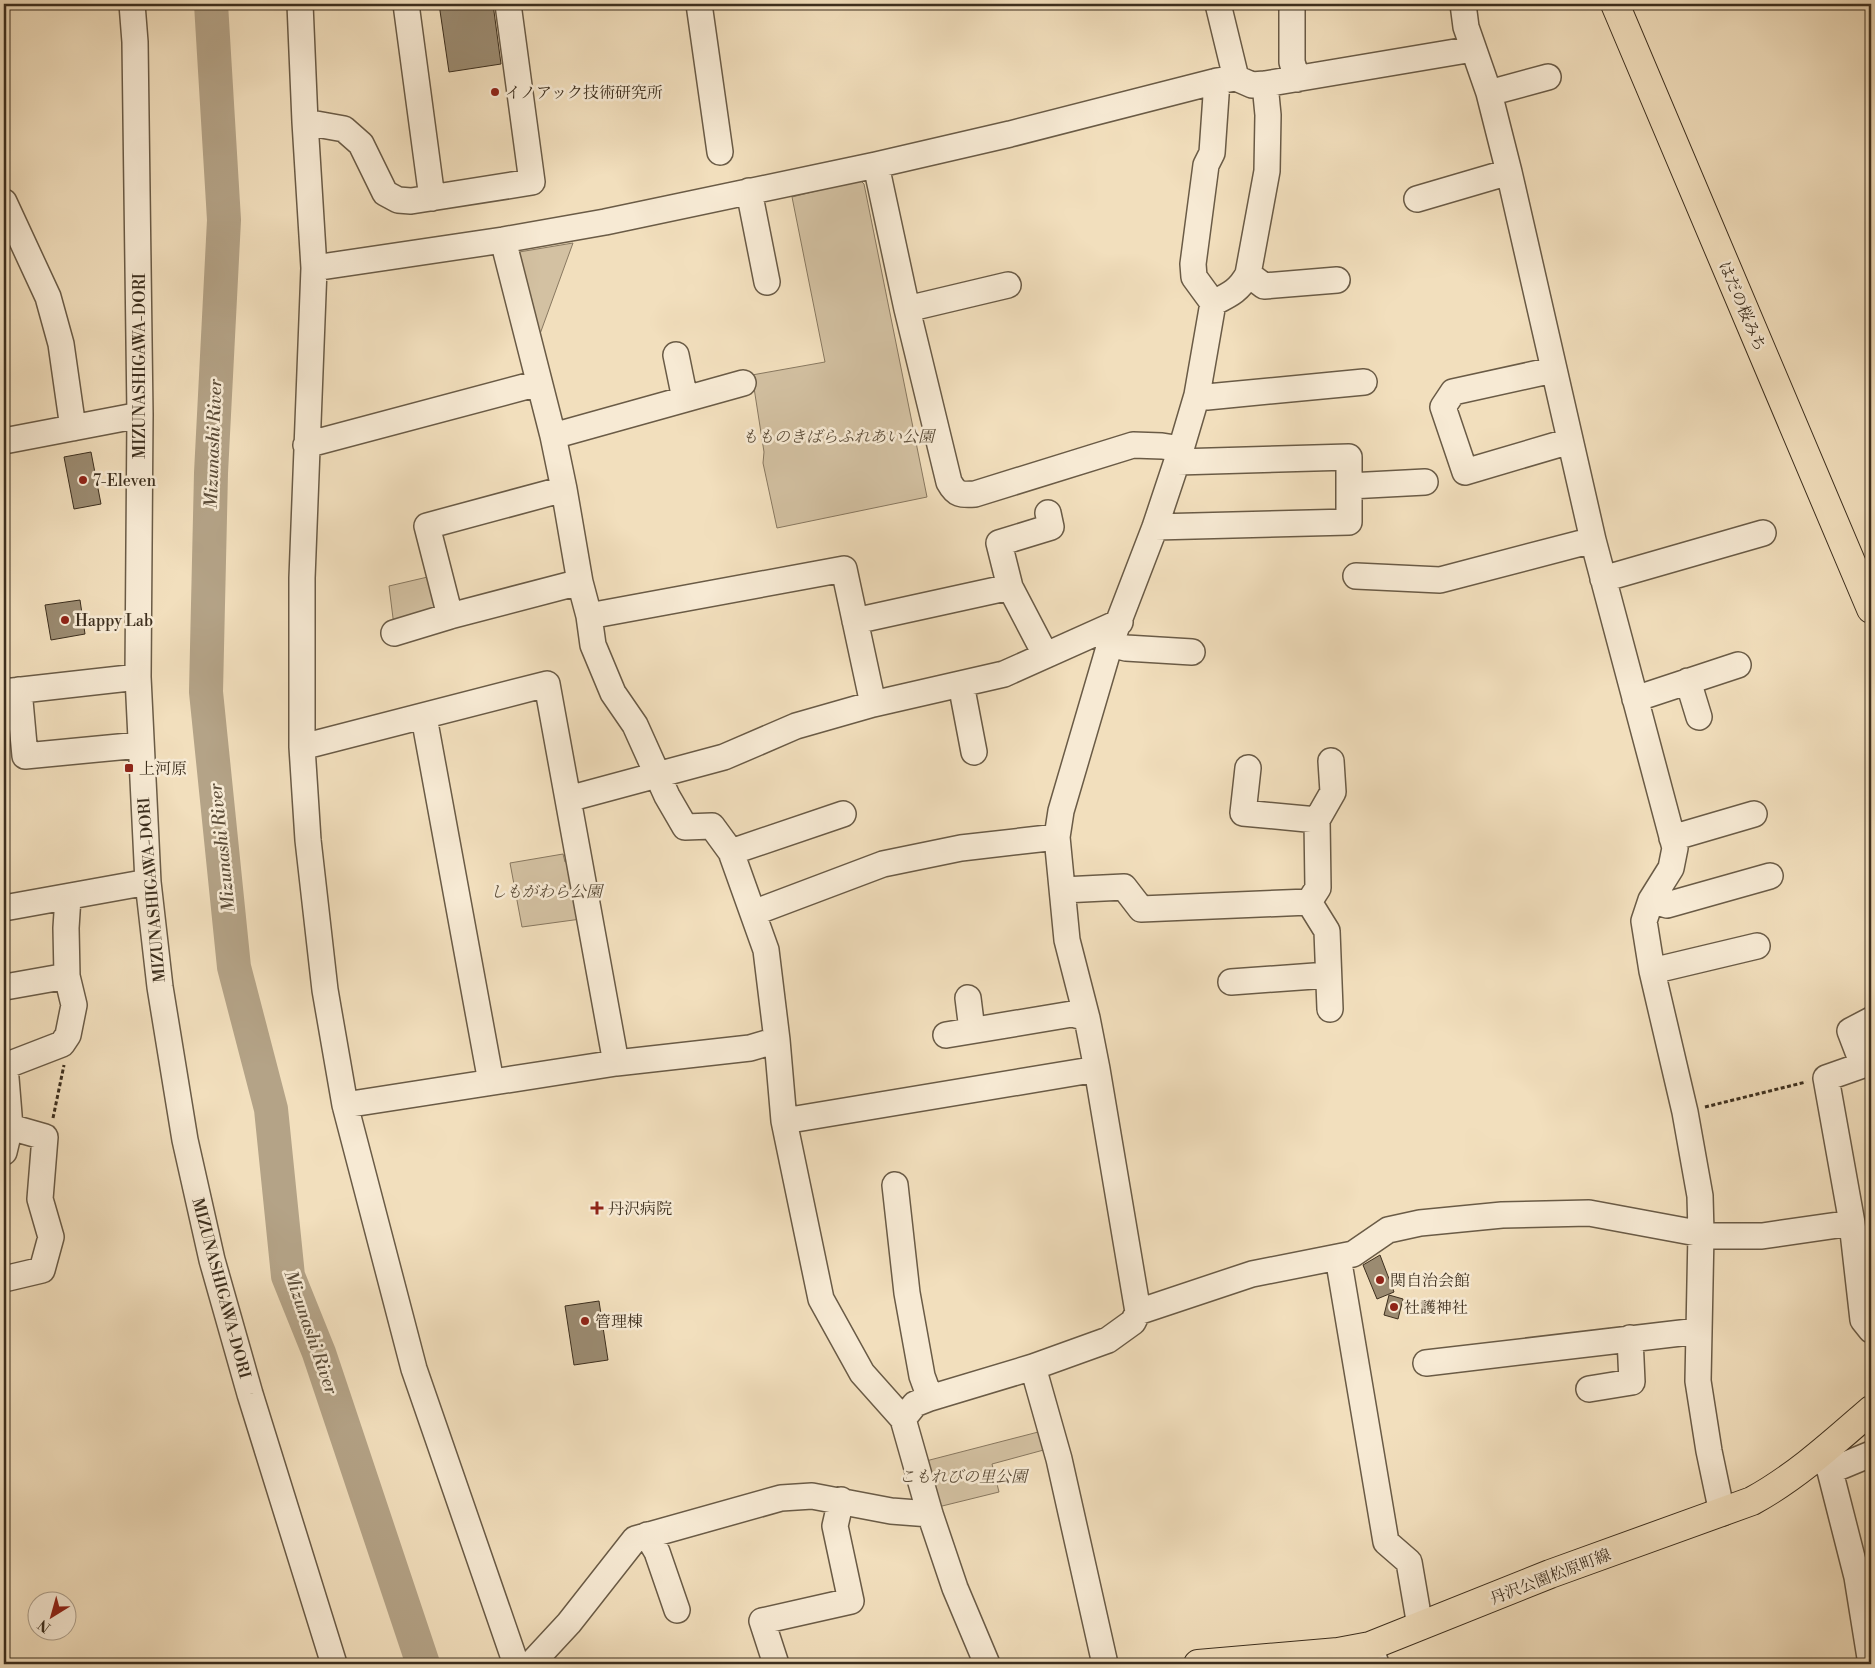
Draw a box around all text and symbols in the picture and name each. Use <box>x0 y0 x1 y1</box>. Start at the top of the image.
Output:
place label: イノアック技術研究所 <box>505 83 663 103</box>
marker: イノアック技術研究所 <box>489 86 501 98</box>
street label: はだの桜みち <box>1714 258 1770 354</box>
street label: MIZUNASHIGAWA-DORI <box>130 273 150 459</box>
water label: Mizunashi River <box>200 378 227 509</box>
park label: もものきばらふれあい公園 <box>742 427 937 447</box>
place label: 7-Eleven <box>93 471 156 491</box>
marker: 7-Eleven <box>77 474 89 486</box>
place label: Happy Lab <box>75 611 153 631</box>
marker: Happy Lab <box>59 614 71 626</box>
place label: 上河原 <box>139 759 187 779</box>
marker: 上河原 <box>123 762 135 774</box>
water label: Mizunashi River <box>204 782 241 914</box>
street label: MIZUNASHIGAWA-DORI <box>134 797 170 983</box>
park label: しもがわら公園 <box>490 882 605 902</box>
street label: MIZUNASHIGAWA-DORI <box>187 1196 255 1381</box>
place label: 丹沢病院 <box>608 1199 672 1219</box>
marker: 丹沢病院 <box>590 1201 604 1215</box>
water label: Mizunashi River <box>279 1267 343 1398</box>
place label: 関自治会館 <box>1390 1271 1470 1291</box>
marker: 関自治会館 <box>1374 1274 1386 1286</box>
place label: 社護神社 <box>1404 1298 1468 1318</box>
marker: 社護神社 <box>1388 1301 1400 1313</box>
place label: 管理棟 <box>595 1312 643 1332</box>
marker: 管理棟 <box>579 1315 591 1327</box>
park label: こもれびの里公園 <box>899 1467 1030 1487</box>
street label: 丹沢公園松原町線 <box>1487 1545 1614 1609</box>
north arrow <box>28 1590 78 1640</box>
text: N <box>35 1615 55 1636</box>

